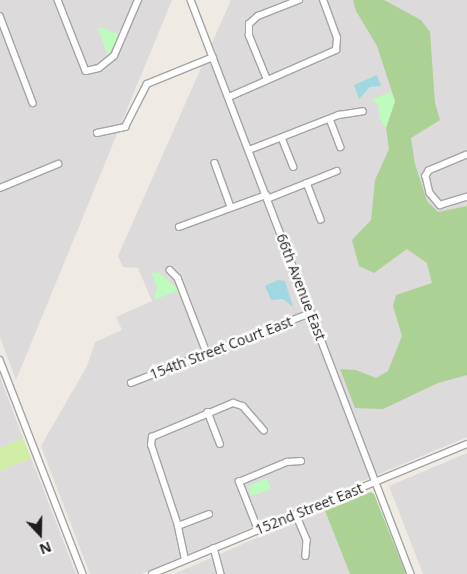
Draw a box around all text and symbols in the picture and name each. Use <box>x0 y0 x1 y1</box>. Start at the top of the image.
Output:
street label: 66th Avenue East <box>273 231 329 343</box>
street label: 154th Street Court East <box>147 313 295 383</box>
street label: 152nd Street East <box>253 480 365 538</box>
north arrow <box>15 509 65 559</box>
text: N <box>37 538 54 559</box>

